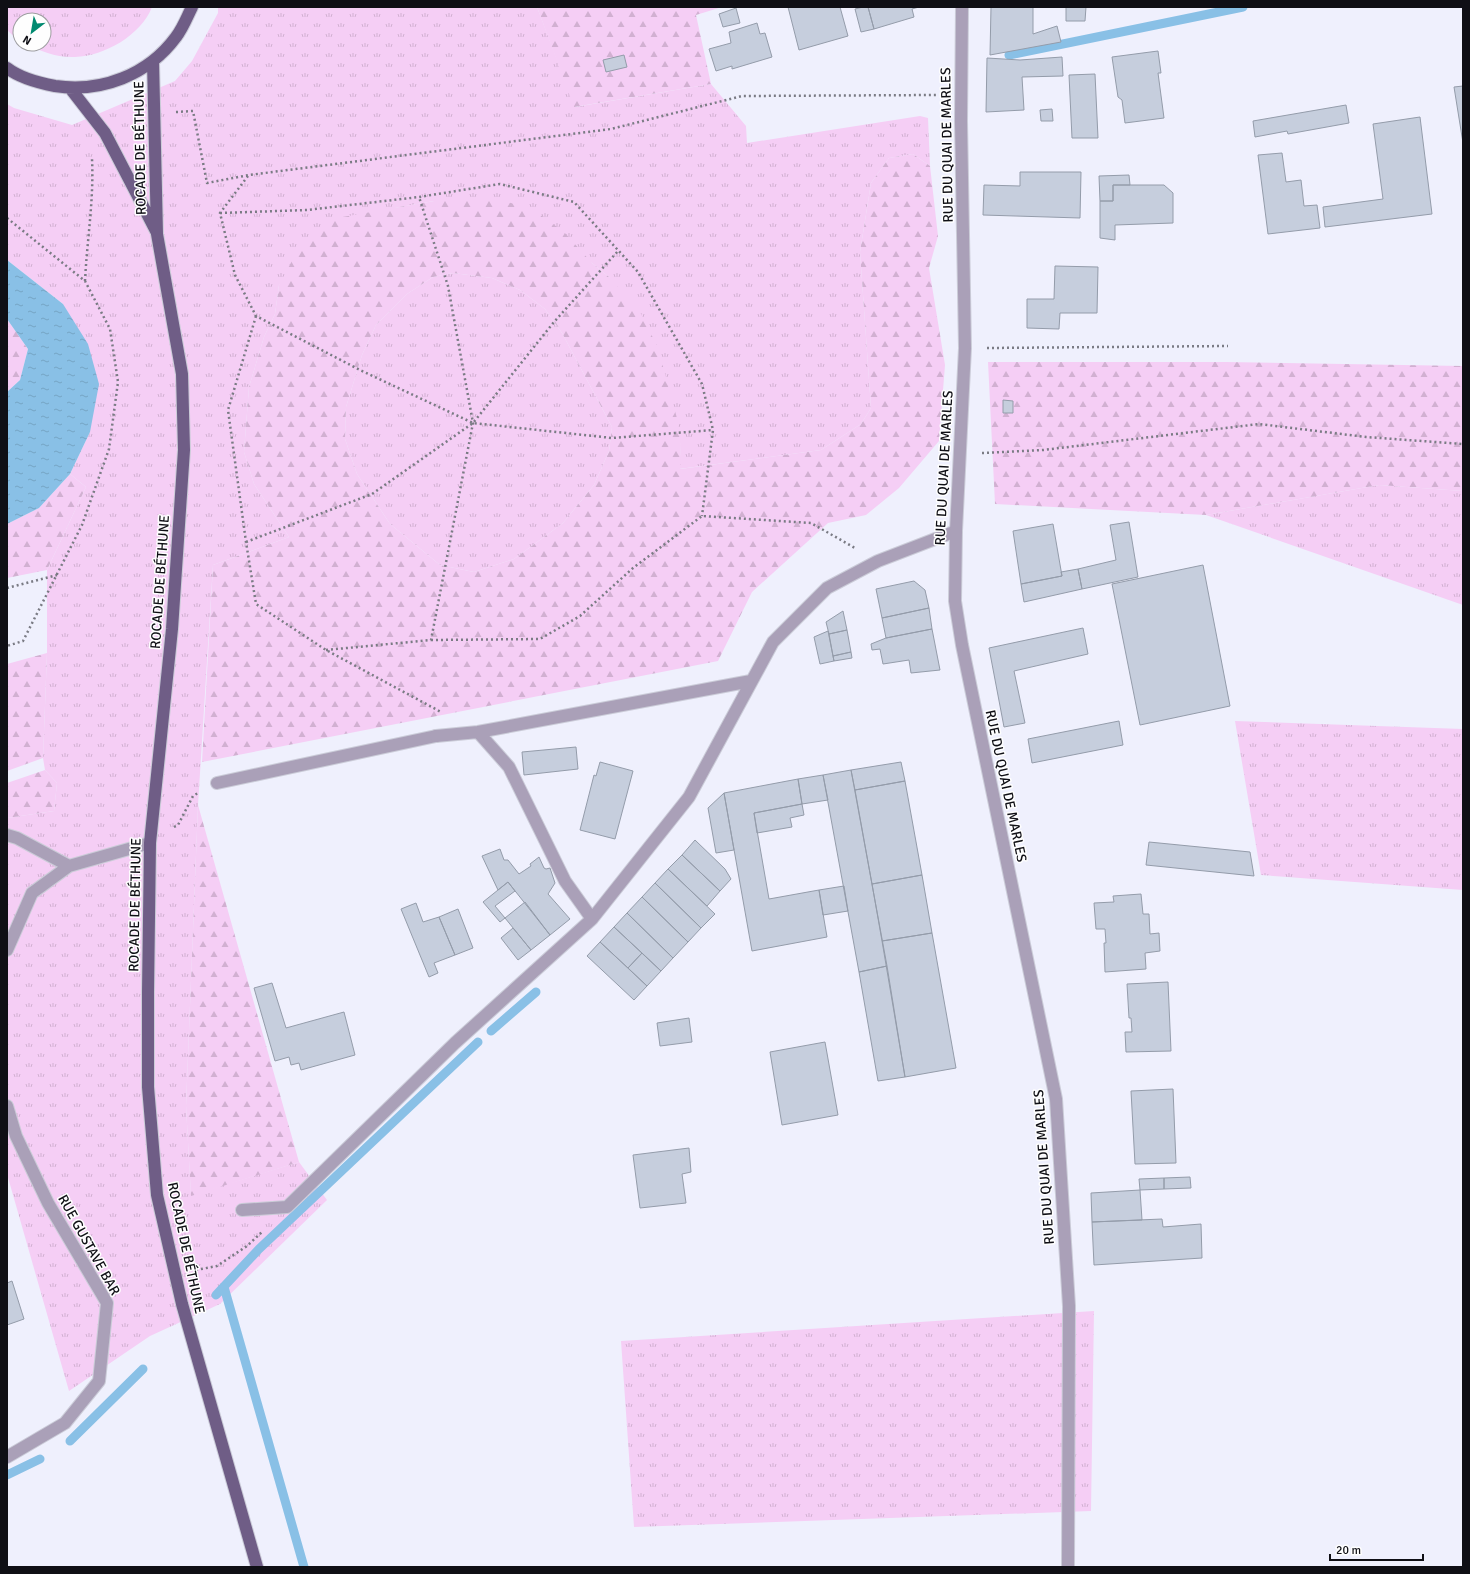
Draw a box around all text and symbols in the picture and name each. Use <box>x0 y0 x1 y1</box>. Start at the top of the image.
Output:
north arrow <box>12 12 52 52</box>
text: N <box>20 33 34 48</box>
street label: RUE DU QUAI DE MARLES <box>937 67 957 223</box>
street label: ROCADE DE BÉTHUNE <box>130 81 150 215</box>
street label: RUE DU QUAI DE MARLES <box>931 390 957 546</box>
street label: ROCADE DE BÉTHUNE <box>147 514 173 649</box>
street label: RUE DU QUAI DE MARLES <box>982 708 1031 864</box>
street label: ROCADE DE BÉTHUNE <box>125 838 145 972</box>
street label: RUE DU QUAI DE MARLES <box>1030 1089 1058 1245</box>
street label: ROCADE DE BÉTHUNE <box>164 1181 208 1315</box>
street label: RUE GUSTAVE BAR <box>54 1192 124 1298</box>
scale bar <box>1330 1536 1423 1562</box>
text: 20 m <box>1336 1543 1361 1558</box>

